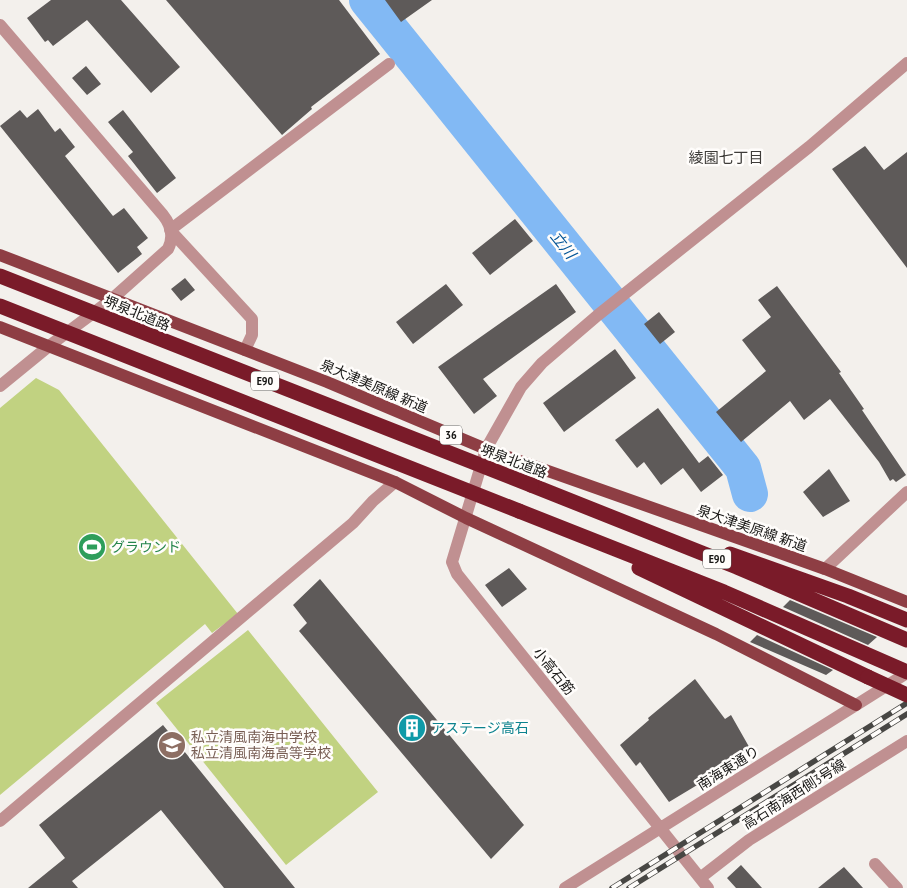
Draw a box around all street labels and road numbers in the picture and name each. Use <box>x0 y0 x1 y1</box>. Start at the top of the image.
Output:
street label: 堺泉北道路 <box>101 292 173 334</box>
street label: 泉大津美原線 新道 <box>318 355 430 417</box>
road number: E90 <box>251 372 279 391</box>
road number: 36 <box>440 426 462 444</box>
street label: 堺泉北道路 <box>478 440 550 482</box>
street label: 泉大津美原線 新道 <box>695 501 809 555</box>
road number: E90 <box>703 550 731 568</box>
street label: 小高石筋 <box>529 644 579 698</box>
street label: 南海東通り <box>694 742 762 794</box>
street label: 高石南海西側3号線 <box>739 755 849 833</box>

